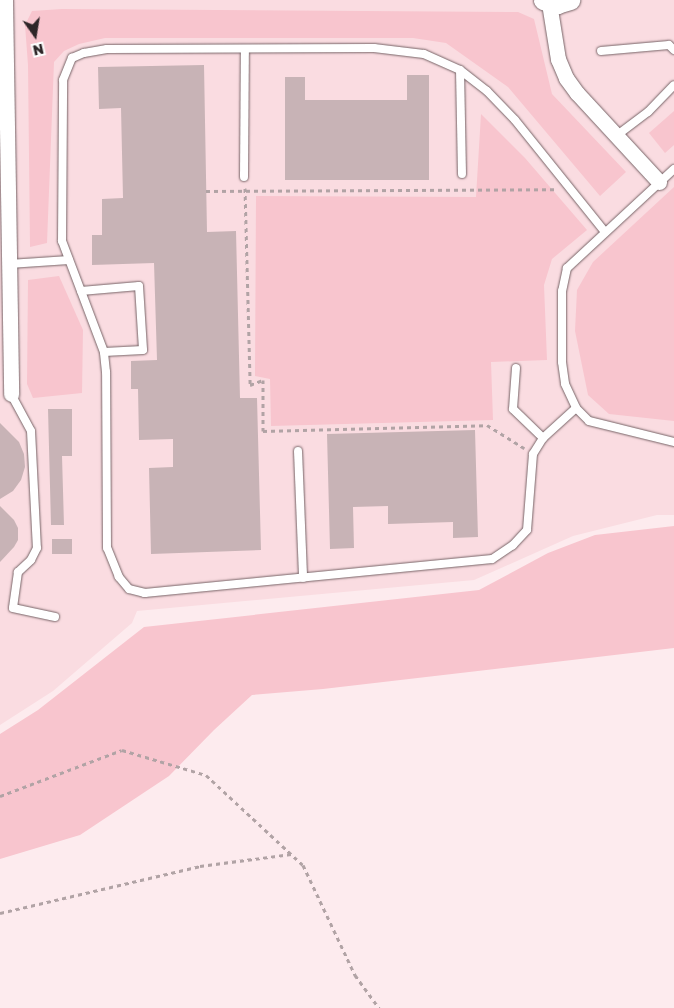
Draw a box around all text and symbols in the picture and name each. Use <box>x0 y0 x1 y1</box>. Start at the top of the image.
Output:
north arrow <box>10 10 60 60</box>
text: N <box>31 41 46 60</box>

